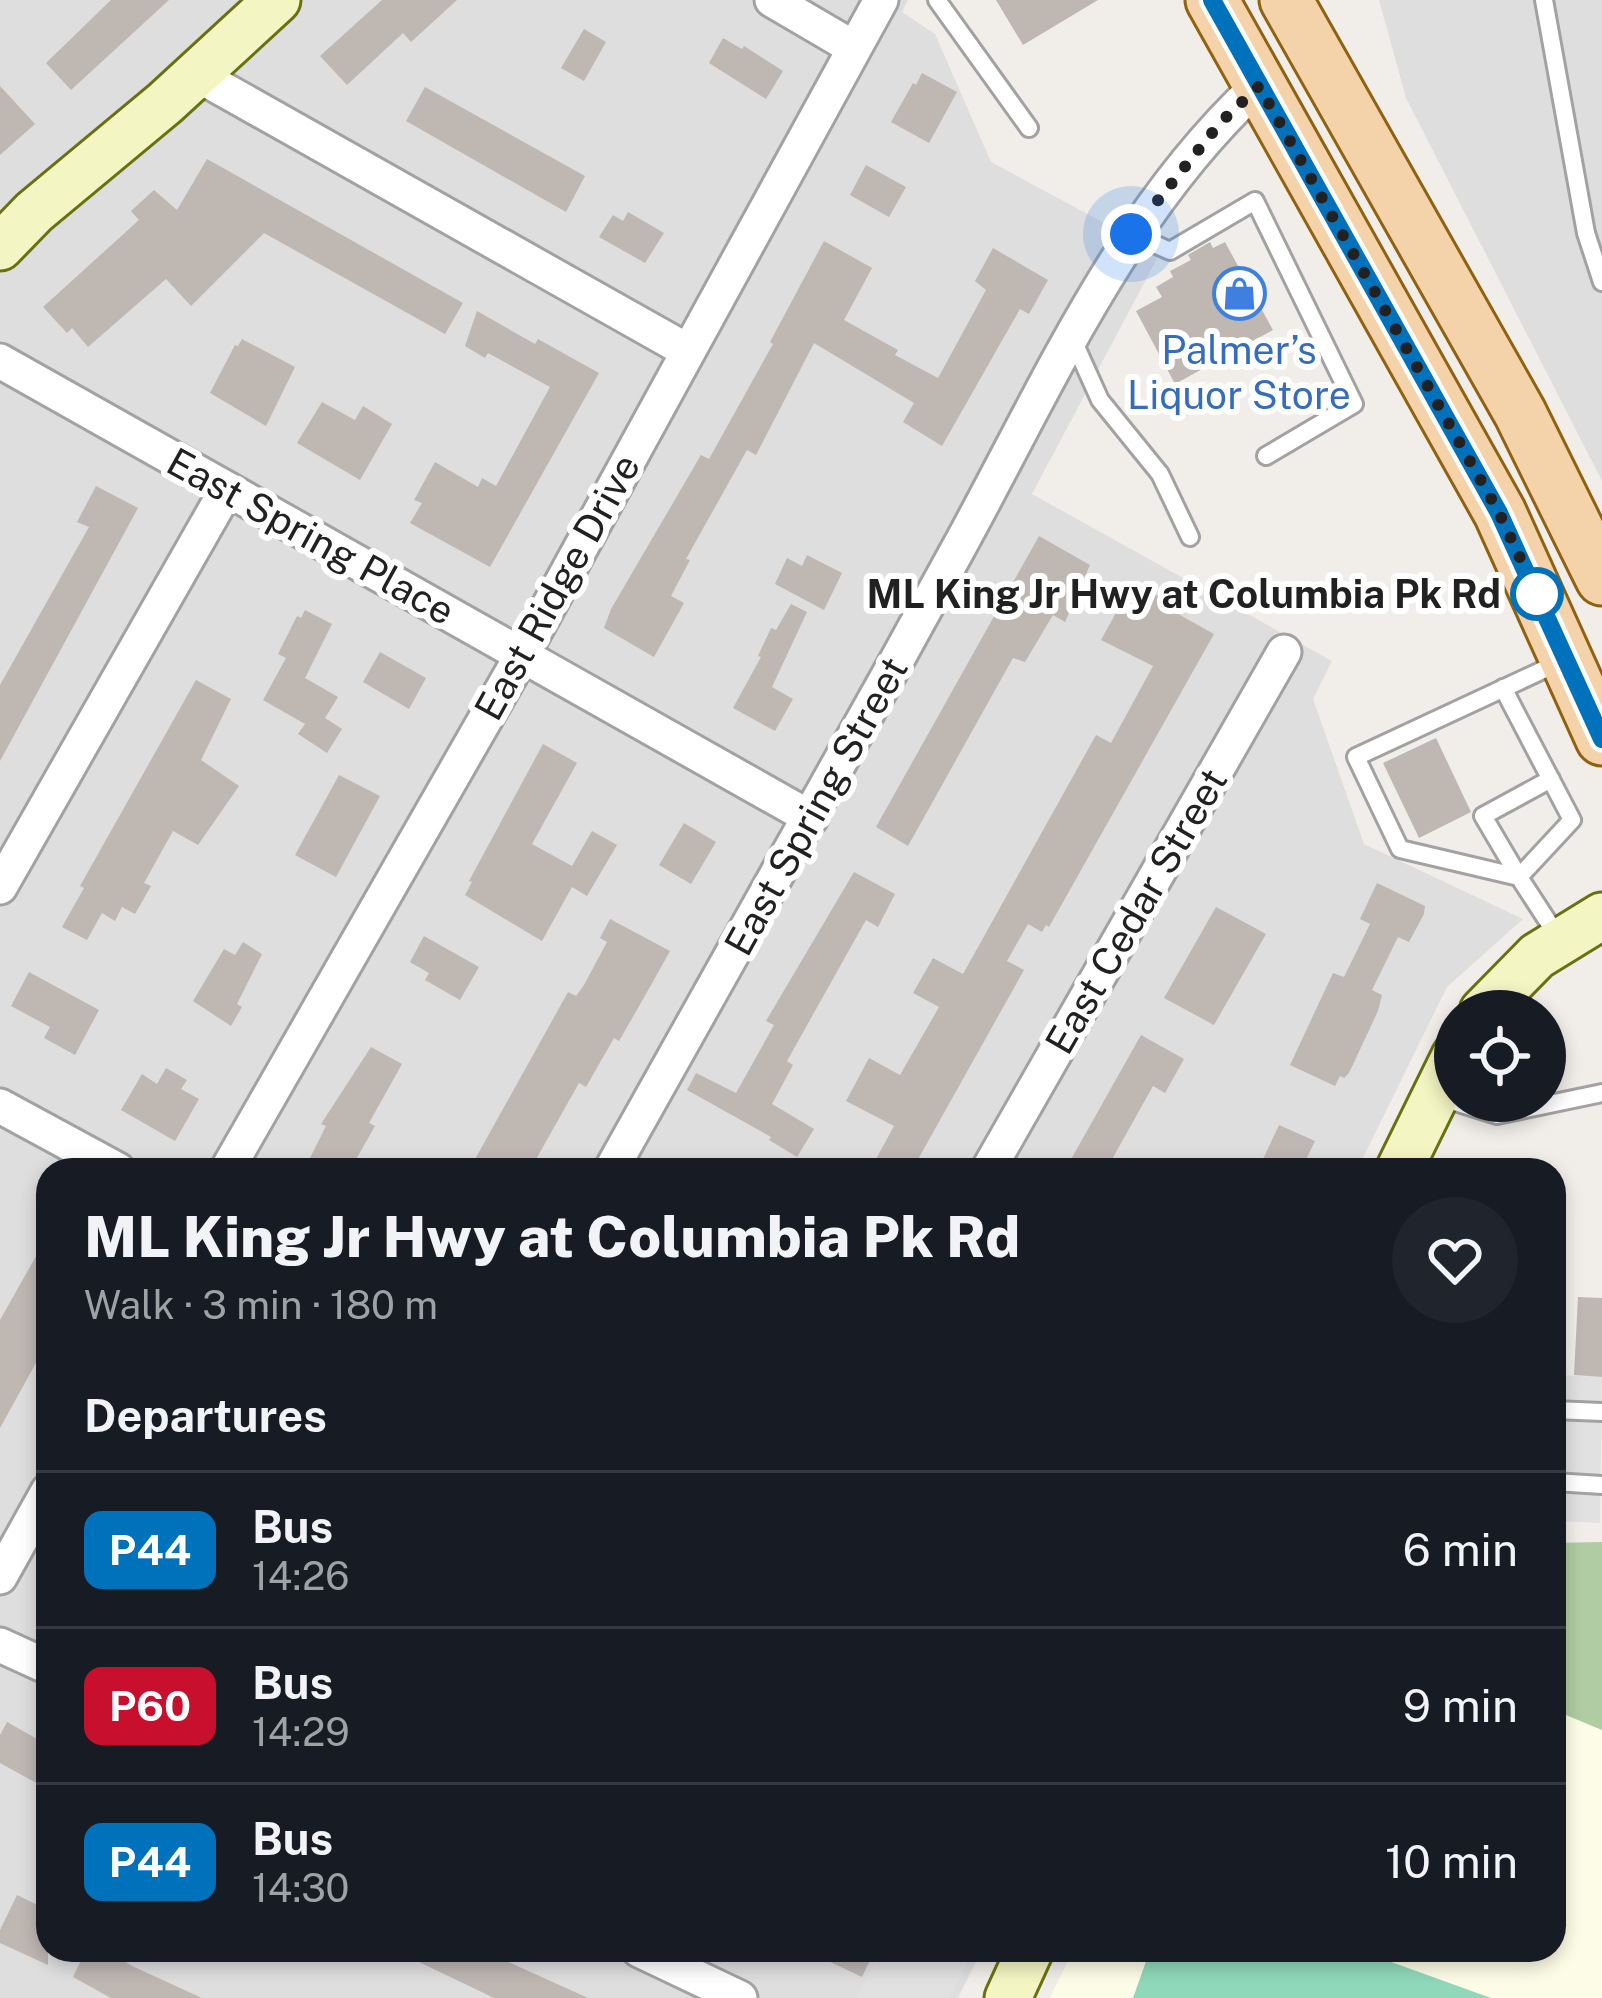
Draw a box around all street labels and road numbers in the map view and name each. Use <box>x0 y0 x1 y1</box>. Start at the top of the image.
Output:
street label: East Spring Place <box>159 438 463 634</box>
street label: East Ridge Drive <box>465 446 649 728</box>
street label: East Spring Street <box>715 649 917 963</box>
street label: East Cedar Street <box>1036 760 1236 1062</box>

